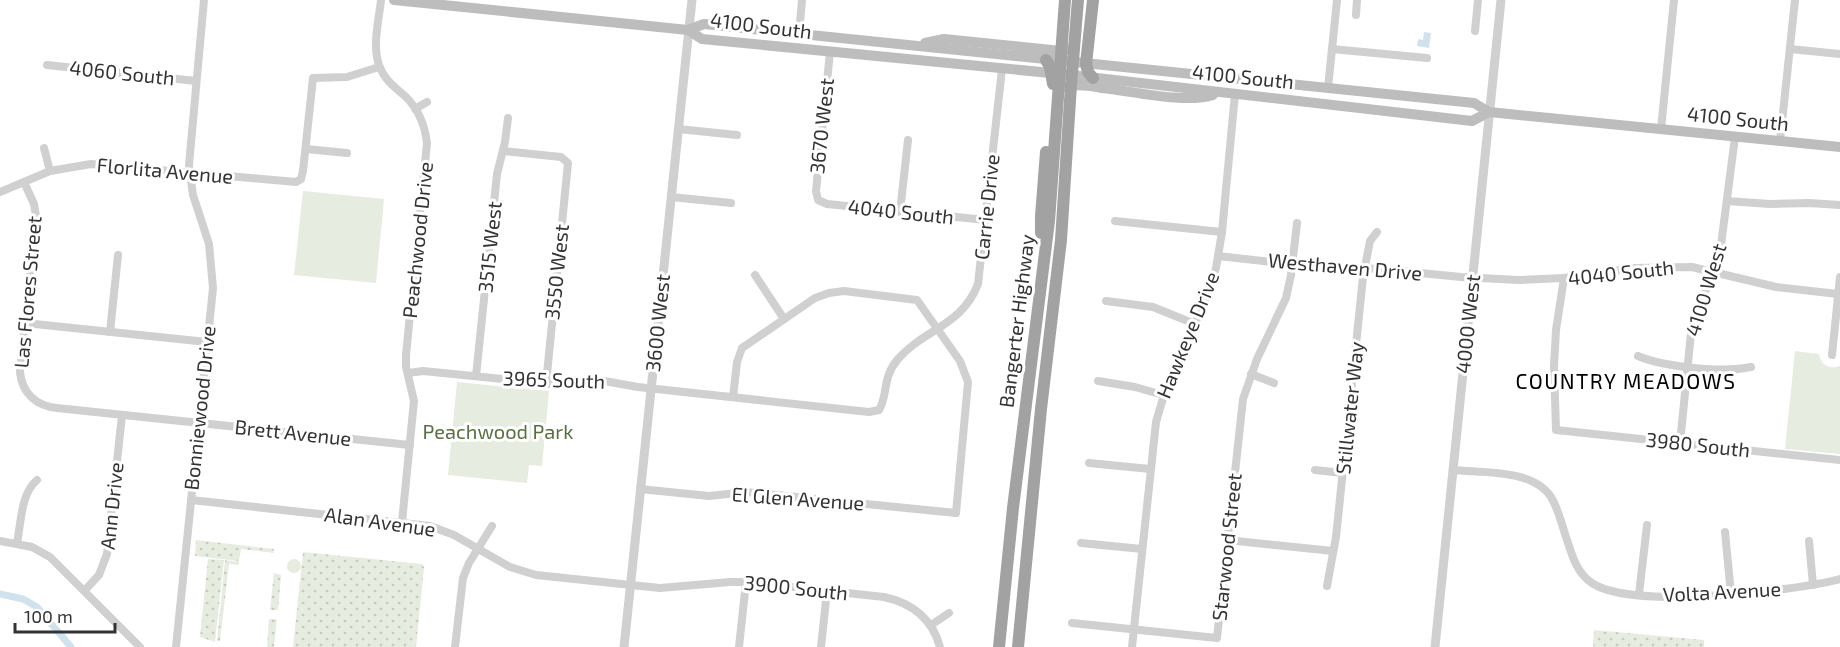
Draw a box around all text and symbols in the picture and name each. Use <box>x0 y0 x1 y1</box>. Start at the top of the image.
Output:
street label: 4100 South <box>709 7 813 43</box>
street label: 4060 South <box>68 55 176 89</box>
street label: 4100 South <box>1191 59 1295 93</box>
street label: 3670 West <box>804 76 838 175</box>
street label: 4100 South <box>1686 101 1790 135</box>
street label: Florlita Avenue <box>96 152 234 188</box>
street label: Carrie Drive <box>969 153 1003 261</box>
street label: Peachwood Drive <box>397 160 437 319</box>
street label: 4040 South <box>847 194 955 229</box>
street label: 3515 West <box>472 200 506 294</box>
street label: Las Flores Street <box>8 214 46 369</box>
street label: 3550 West <box>539 223 573 321</box>
street label: Bangerter Highway <box>993 232 1039 409</box>
street label: 4100 West <box>1680 240 1731 339</box>
street label: Westhaven Drive <box>1267 247 1423 285</box>
street label: 4040 South <box>1567 255 1675 290</box>
street label: Hawkeye Drive <box>1151 268 1223 401</box>
street label: 3600 West <box>640 273 674 373</box>
street label: 4000 West <box>1450 273 1484 375</box>
street label: Bonniewood Drive <box>178 324 220 491</box>
street label: Stillwater Way <box>1330 340 1368 475</box>
street label: 3965 South <box>502 365 606 393</box>
district label: COUNTRY MEADOWS <box>1516 368 1737 393</box>
street label: Brett Avenue <box>234 414 353 450</box>
park label: Peachwood Park <box>423 419 573 443</box>
street label: 3980 South <box>1645 427 1751 461</box>
street label: Ann Drive <box>94 461 128 551</box>
street label: Starwood Street <box>1206 471 1246 622</box>
street label: El Glen Avenue <box>731 481 865 515</box>
street label: Alan Avenue <box>323 501 437 541</box>
street label: 3900 South <box>743 570 849 604</box>
street label: Volta Avenue <box>1662 576 1782 606</box>
scale bar <box>15 596 116 634</box>
text: 100 m <box>24 605 73 627</box>

